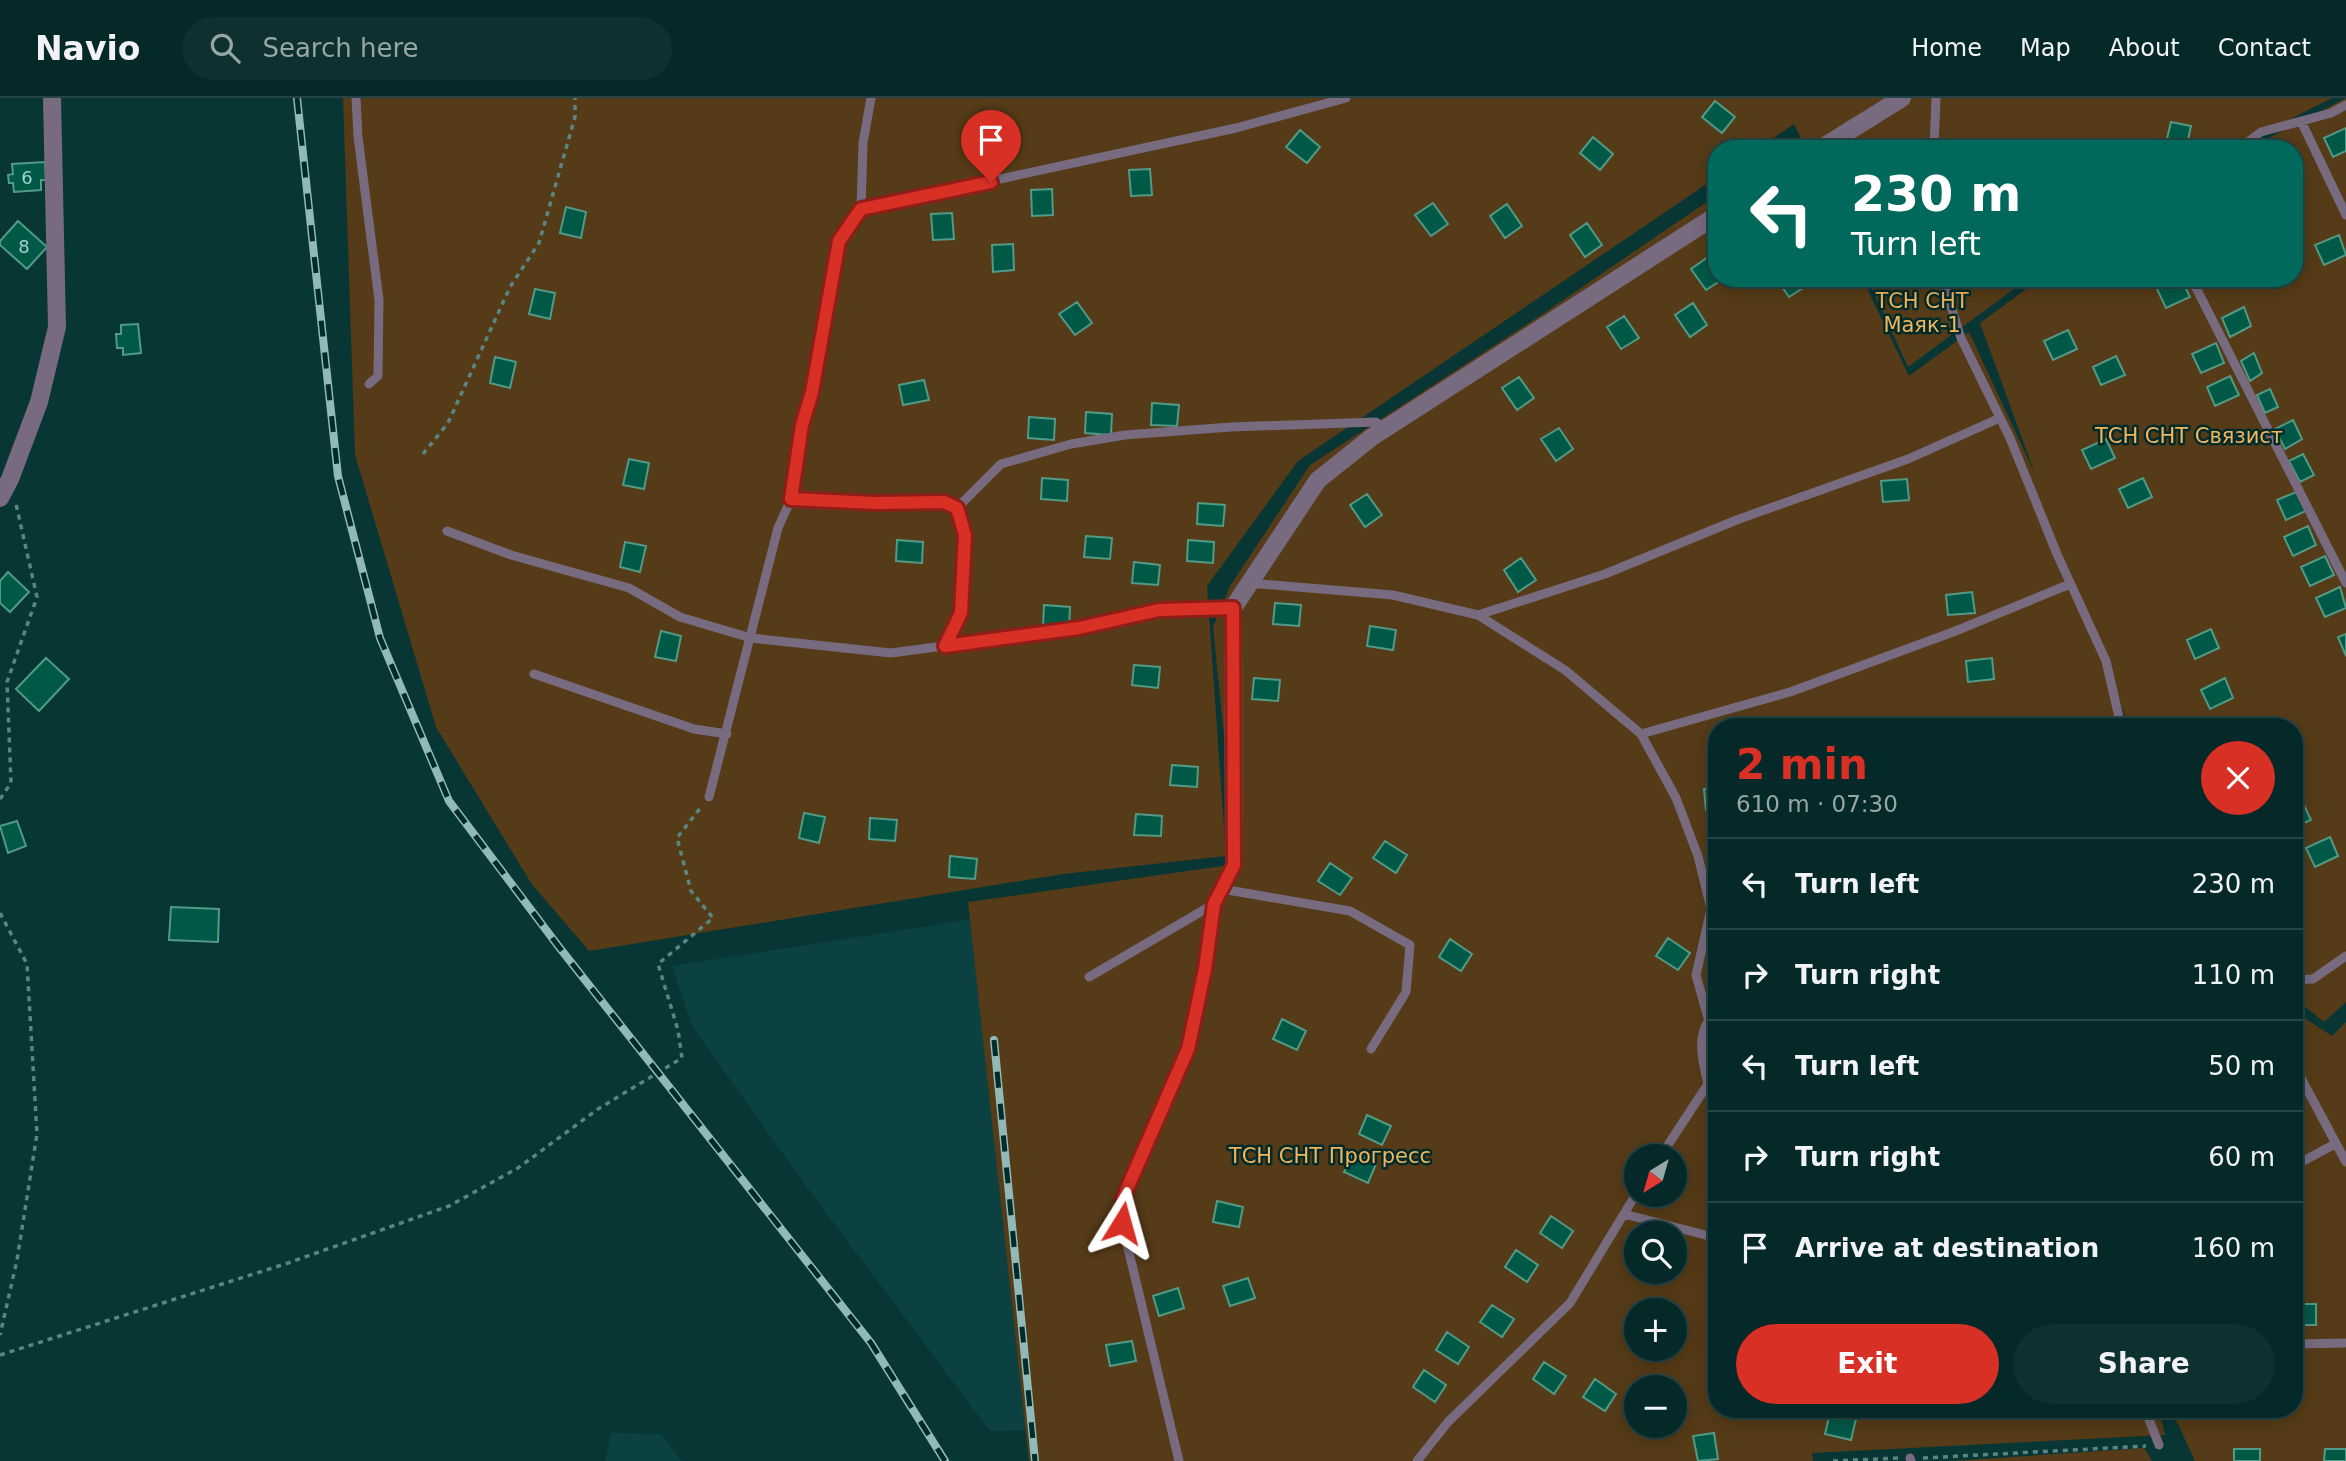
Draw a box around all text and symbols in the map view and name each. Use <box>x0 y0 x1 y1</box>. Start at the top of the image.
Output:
search box <box>182 17 672 80</box>
text: Navio <box>35 29 140 68</box>
icon: search <box>206 29 244 67</box>
text: Search here <box>262 33 419 63</box>
text: Home <box>1911 34 1982 62</box>
text: Map <box>2020 34 2071 62</box>
text: About <box>2109 34 2180 62</box>
text: Contact <box>2218 34 2311 62</box>
pin <box>961 110 1021 182</box>
icon: arrive <box>972 121 1010 159</box>
text: 230 m <box>1851 166 2021 223</box>
house number: 6 <box>21 167 33 188</box>
icon: left <box>1736 168 1827 259</box>
text: Turn left <box>1851 225 1981 263</box>
house number: 8 <box>18 236 30 257</box>
park label: ТСН СНТ Маяк-1 <box>1874 289 1969 337</box>
park label: ТСН СНТ Связист <box>2094 424 2283 448</box>
text: 2 min <box>1736 740 1868 789</box>
button: close <box>2201 741 2275 815</box>
text: 610 m · 07:30 <box>1736 791 1898 817</box>
icon: left <box>1736 865 1774 903</box>
text: Turn left <box>1795 869 1919 899</box>
text: 230 m <box>2192 869 2275 899</box>
icon: right <box>1736 956 1774 994</box>
text: Turn right <box>1795 960 1940 990</box>
text: 110 m <box>2192 960 2275 990</box>
icon: left <box>1736 1047 1774 1085</box>
text: Turn left <box>1795 1051 1919 1081</box>
text: 50 m <box>2208 1051 2275 1081</box>
icon: right <box>1736 1138 1774 1176</box>
text: Turn right <box>1795 1142 1940 1172</box>
text: 60 m <box>2208 1142 2275 1172</box>
park label: ТСН СНТ Прогресс <box>1228 1144 1431 1168</box>
north arrow <box>1624 1144 1687 1208</box>
map controls <box>1624 1144 1687 1438</box>
position arrow <box>1085 1186 1159 1260</box>
button: search <box>1624 1221 1687 1284</box>
icon: arrive <box>1736 1229 1774 1267</box>
text: Arrive at destination <box>1795 1233 2099 1263</box>
text: 160 m <box>2192 1233 2275 1263</box>
button: + <box>1624 1298 1687 1361</box>
button: Exit <box>1736 1324 1999 1404</box>
button: Share <box>2013 1324 2275 1404</box>
button: − <box>1624 1375 1687 1438</box>

